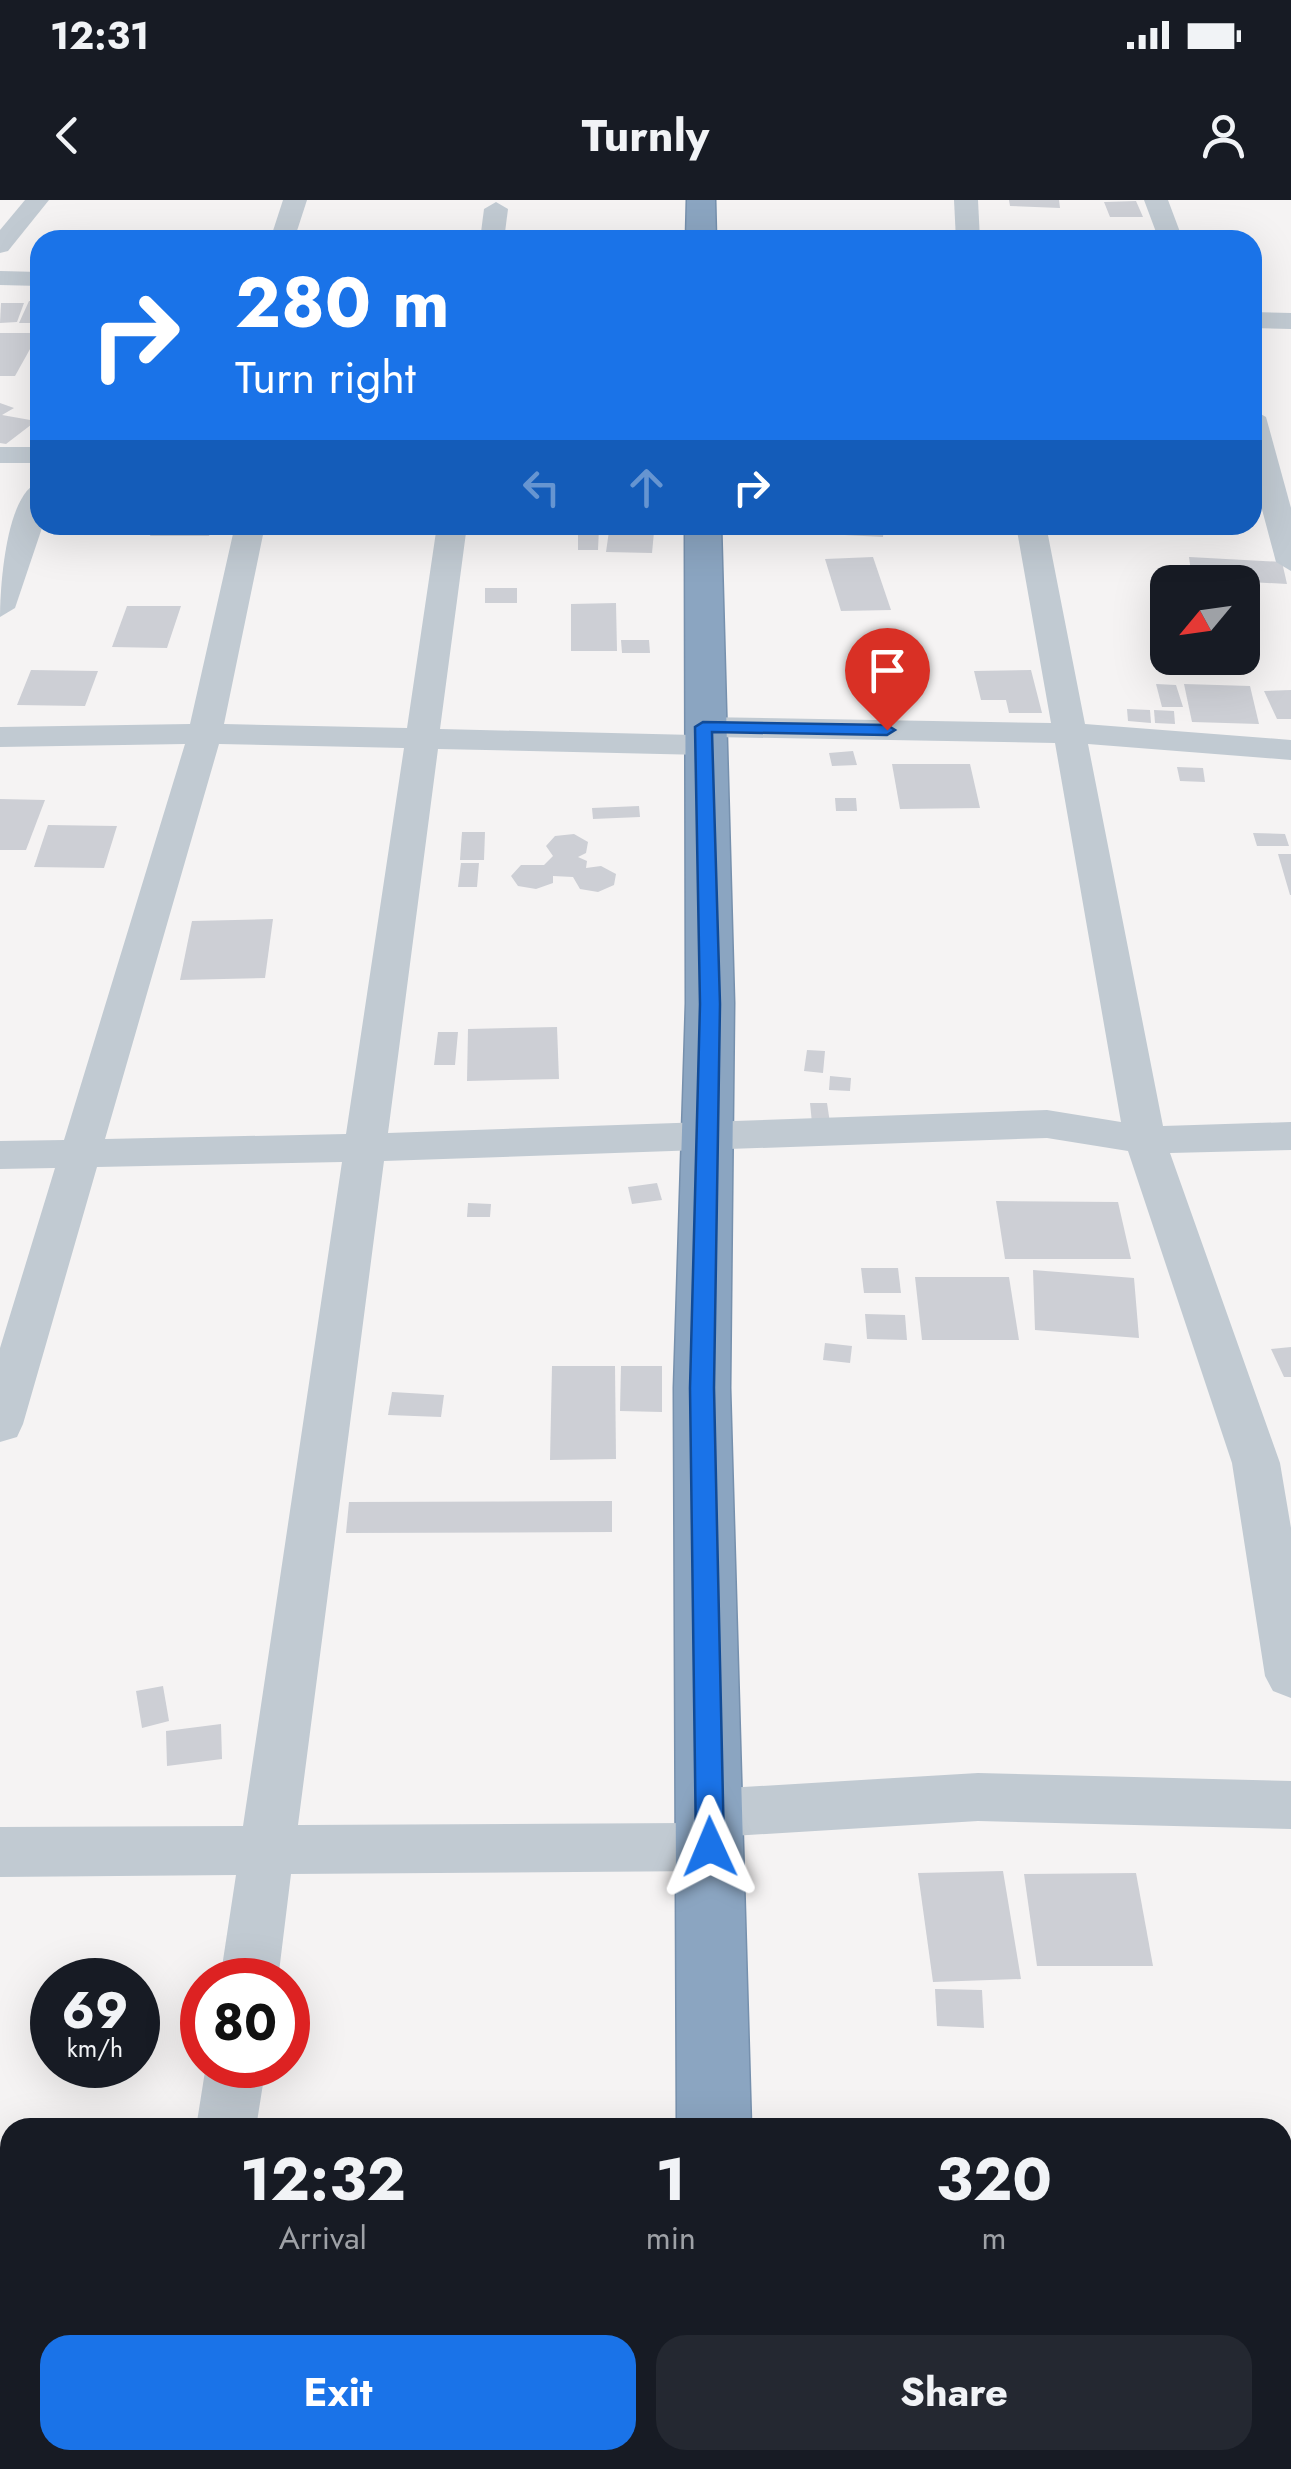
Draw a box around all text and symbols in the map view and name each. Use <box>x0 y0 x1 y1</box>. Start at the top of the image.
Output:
text: 12:31 <box>50 8 149 63</box>
text: Turnly <box>582 103 709 168</box>
icon: back <box>40 108 95 163</box>
icon: person <box>1196 108 1251 163</box>
text: 280 m <box>235 252 450 353</box>
icon: right <box>70 270 200 400</box>
text: Turn right <box>235 345 416 410</box>
icon: left <box>514 460 569 515</box>
icon: ahead <box>619 460 674 515</box>
icon: right <box>724 460 779 515</box>
north arrow <box>1150 565 1260 675</box>
map controls <box>1150 565 1260 675</box>
pin <box>845 628 930 731</box>
icon: arrive <box>860 643 915 698</box>
position arrow <box>658 1795 762 1899</box>
speed limit sign: 80 <box>180 1958 310 2088</box>
text: 69 <box>62 1974 128 2047</box>
text: km/h <box>67 2030 123 2066</box>
text: 12:32 <box>240 2136 406 2223</box>
text: 1 <box>655 2136 686 2223</box>
text: 320 <box>936 2136 1052 2223</box>
text: Arrival <box>279 2215 367 2261</box>
text: min <box>646 2215 696 2261</box>
text: m <box>981 2215 1006 2261</box>
button: Exit <box>40 2335 636 2450</box>
button: Share <box>656 2335 1252 2450</box>

